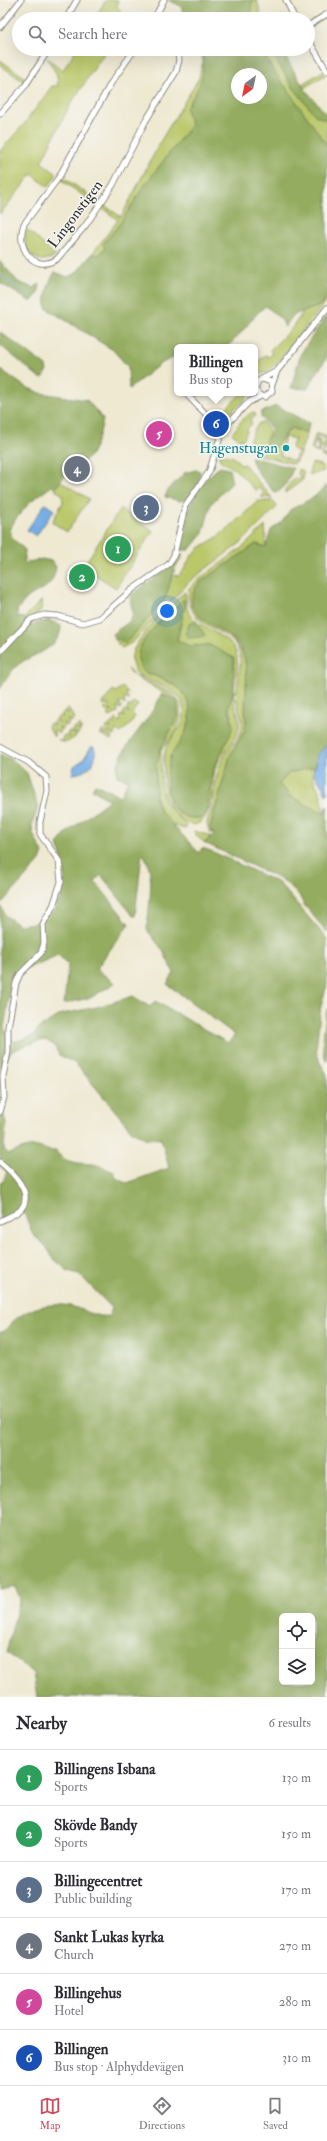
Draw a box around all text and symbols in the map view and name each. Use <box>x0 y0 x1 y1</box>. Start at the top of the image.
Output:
search box <box>12 12 315 56</box>
icon: search <box>26 23 48 45</box>
text: Search here <box>58 25 127 44</box>
north arrow <box>231 68 267 104</box>
street label: Lingonstigen <box>44 176 107 252</box>
popup <box>174 344 258 396</box>
text: Billingen <box>189 353 243 372</box>
text: Bus stop <box>189 372 233 388</box>
pin: 6 <box>203 409 229 439</box>
pin: 5 <box>146 419 172 449</box>
place label: Hagenstugan <box>199 439 278 458</box>
marker: Hagenstugan <box>281 443 291 453</box>
pin: 4 <box>64 454 90 484</box>
pin: 3 <box>133 493 159 523</box>
pin: 1 <box>105 534 131 564</box>
pin: 2 <box>69 562 95 592</box>
your location <box>157 601 177 621</box>
map controls <box>279 1613 315 1685</box>
button: locate <box>279 1613 315 1649</box>
button: layers <box>279 1649 315 1685</box>
text: Nearby <box>16 1713 67 1734</box>
text: 6 results <box>268 1715 311 1731</box>
text: Billingens Isbana <box>54 1760 155 1779</box>
text: 1 <box>27 1770 31 1786</box>
text: 130 m <box>282 1770 311 1786</box>
text: Sports <box>54 1779 88 1795</box>
text: Skövde Bandy <box>54 1816 137 1835</box>
text: 2 <box>26 1826 32 1842</box>
text: 150 m <box>281 1826 311 1842</box>
text: Sports <box>54 1835 88 1851</box>
text: Billingecentret <box>54 1872 142 1891</box>
text: 3 <box>27 1882 32 1898</box>
text: 170 m <box>281 1882 311 1898</box>
text: Public building <box>54 1891 132 1907</box>
text: Sankt Lukas kyrka <box>54 1928 164 1947</box>
text: 4 <box>25 1938 33 1954</box>
text: 270 m <box>279 1938 311 1954</box>
text: Church <box>54 1947 94 1963</box>
text: Billingehus <box>54 1984 121 2003</box>
text: 5 <box>26 1994 32 2010</box>
text: 280 m <box>279 1994 311 2010</box>
text: Hotel <box>54 2003 84 2019</box>
text: Billingen <box>54 2040 109 2059</box>
text: 6 <box>26 2050 32 2066</box>
text: 310 m <box>282 2050 311 2066</box>
text: Bus stop · Alphyddevägen <box>54 2059 184 2075</box>
tab: Map <box>39 2095 61 2132</box>
tab: Directions <box>139 2095 185 2132</box>
tab: Saved <box>263 2095 288 2132</box>

